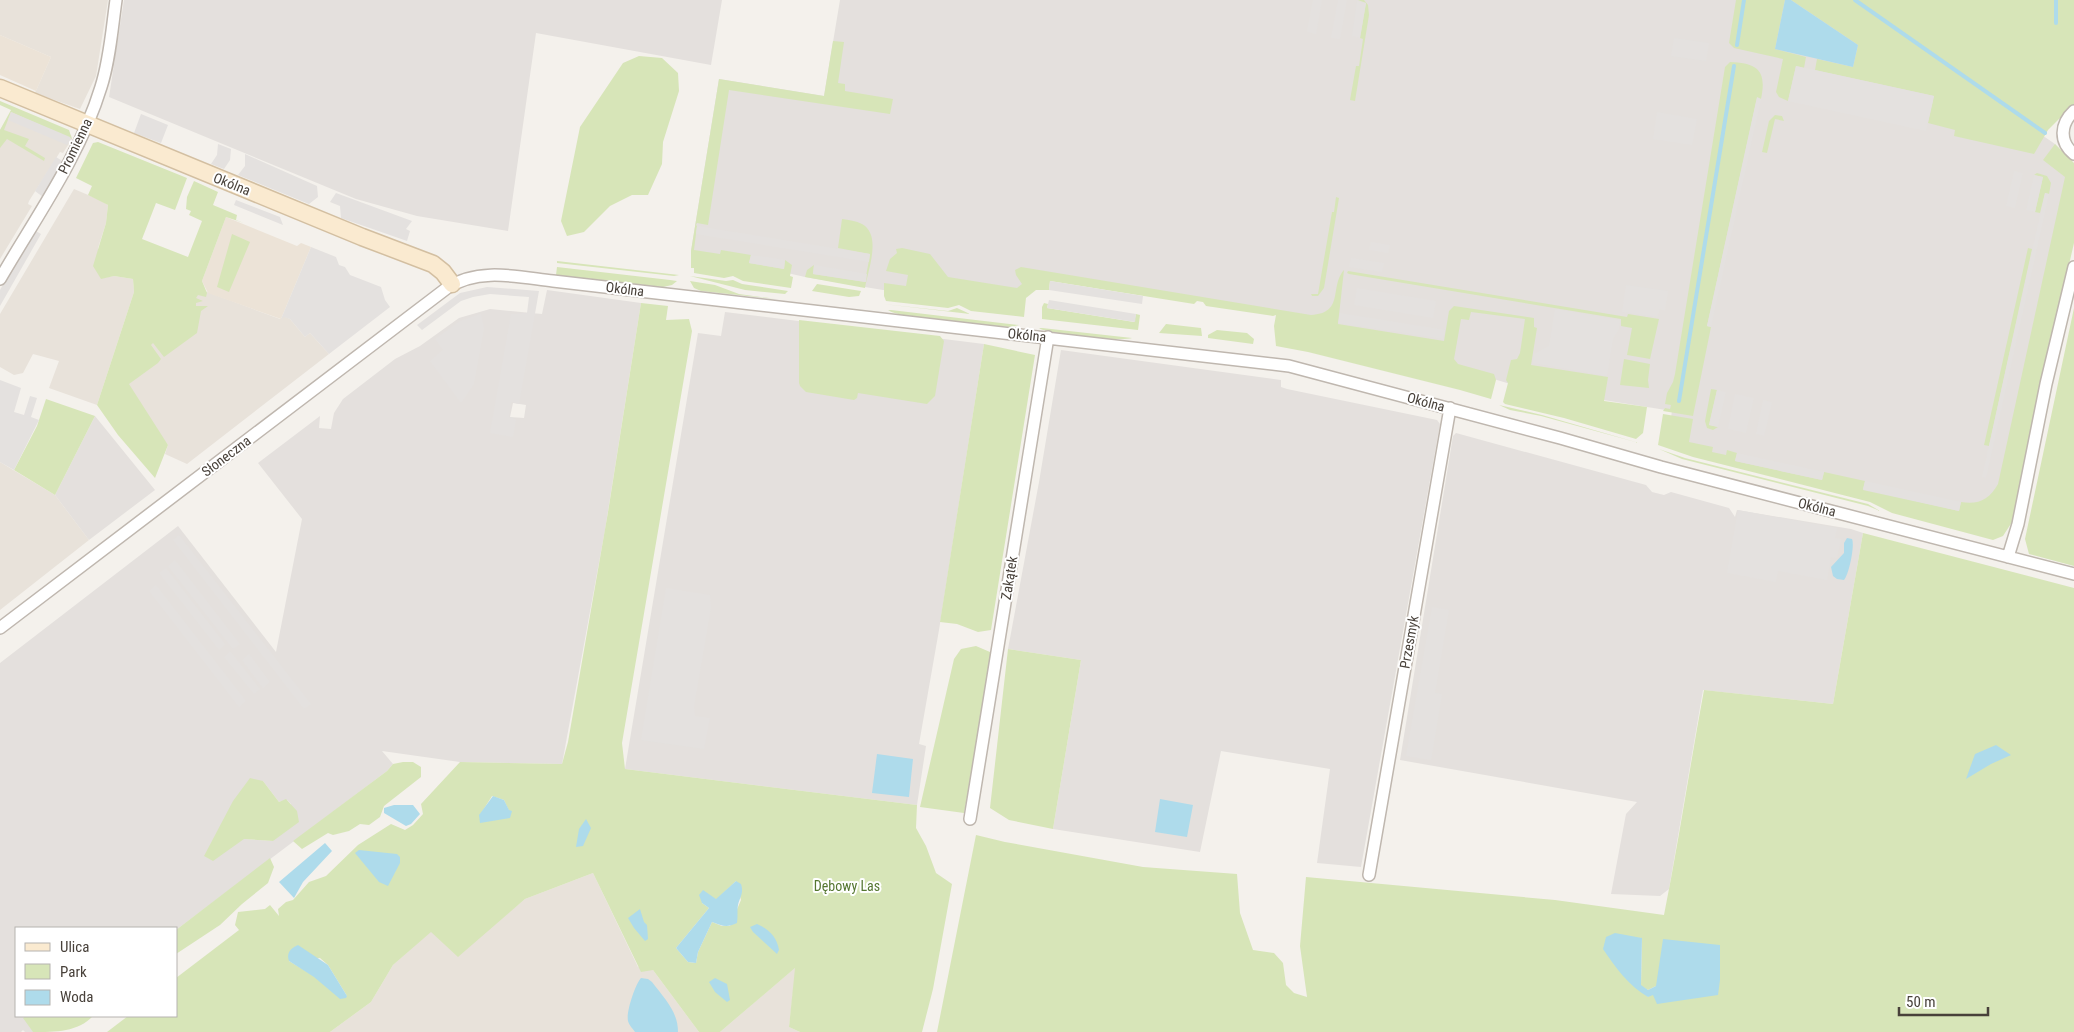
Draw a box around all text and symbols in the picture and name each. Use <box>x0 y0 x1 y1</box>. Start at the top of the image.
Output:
street label: Promienna <box>55 116 95 176</box>
street label: Okólna <box>211 169 253 199</box>
street label: Okólna <box>605 279 645 299</box>
street label: Okólna <box>1007 325 1047 345</box>
street label: Okólna <box>1405 389 1447 415</box>
street label: Słoneczna <box>198 432 254 480</box>
street label: Okólna <box>1796 495 1838 519</box>
street label: Zakątek <box>998 554 1020 601</box>
street label: Przesmyk <box>1396 614 1422 670</box>
park label: Dębowy Las <box>814 878 880 894</box>
legend <box>15 927 178 1017</box>
text: Ulica <box>60 938 89 956</box>
text: Park <box>60 963 87 981</box>
scale bar <box>1899 984 1988 1016</box>
text: Woda <box>60 988 93 1006</box>
text: 50 m <box>1906 993 1936 1011</box>

